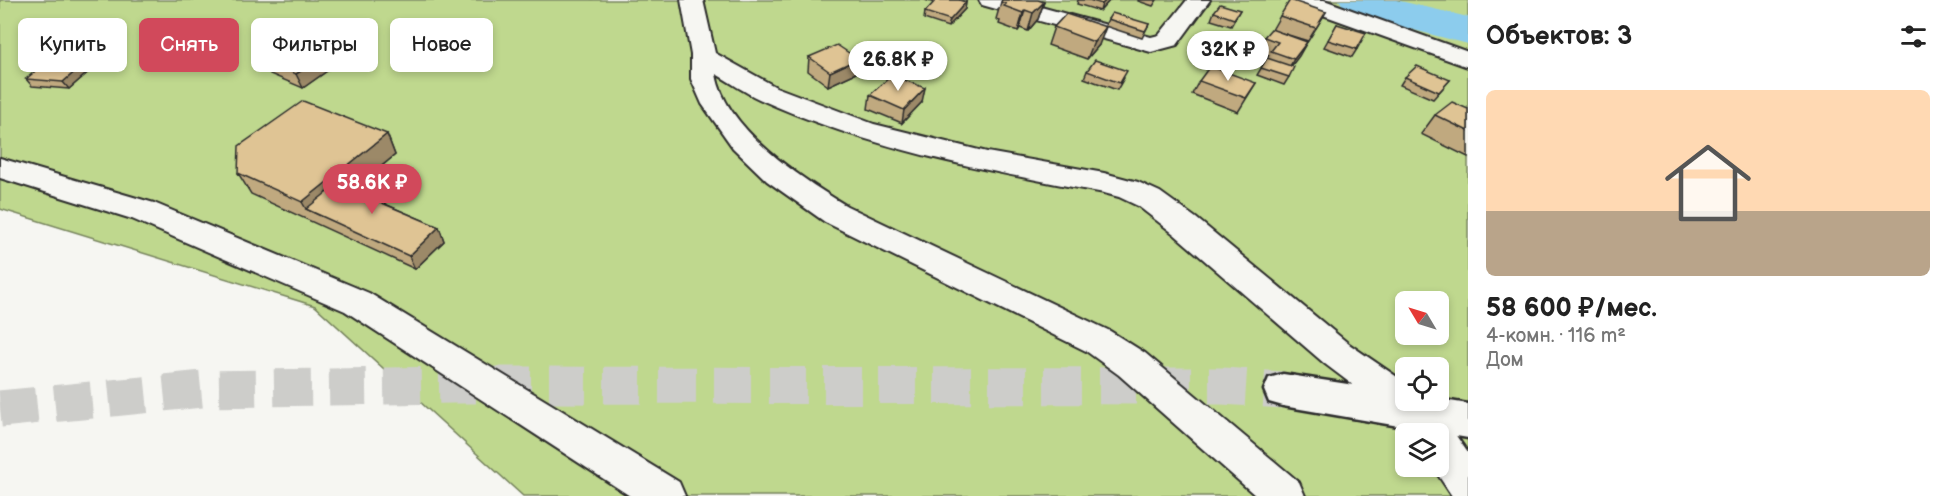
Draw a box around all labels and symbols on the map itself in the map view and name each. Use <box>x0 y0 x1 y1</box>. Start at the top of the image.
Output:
pin: 32K ₽ <box>1186 31 1270 82</box>
pin: 26.8K ₽ <box>843 41 953 92</box>
pin: 58.6K ₽ <box>317 164 427 215</box>
north arrow <box>1395 291 1449 345</box>

